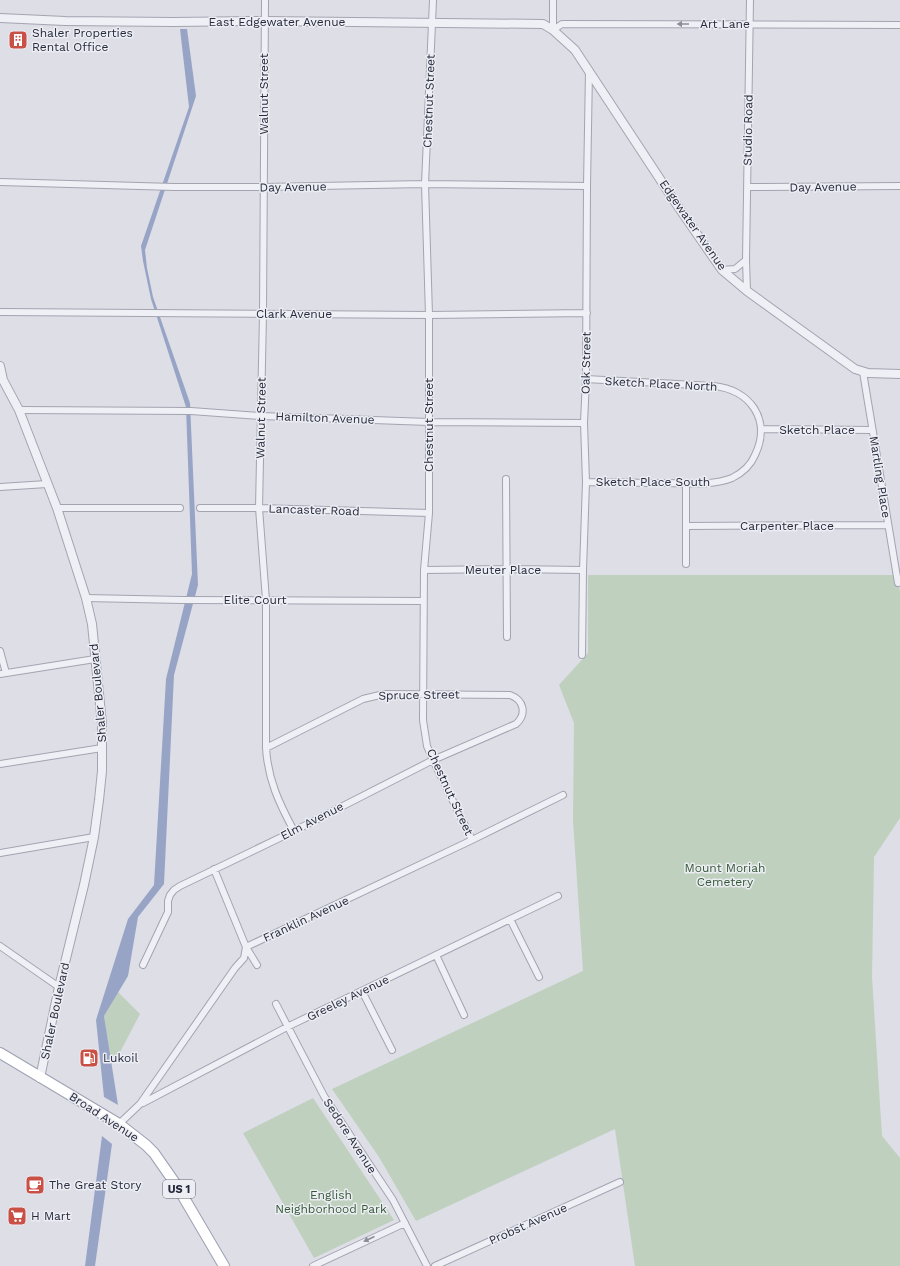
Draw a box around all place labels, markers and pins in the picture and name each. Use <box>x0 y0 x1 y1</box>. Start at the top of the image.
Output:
place label: Shaler Properties Rental Office <box>32 26 133 54</box>
building icon: Shaler Properties Rental Office <box>7 29 29 51</box>
fuel station icon: Lukoil <box>78 1047 100 1069</box>
place label: Lukoil <box>103 1051 138 1065</box>
cafe icon: The Great Story <box>24 1174 46 1196</box>
place label: The Great Story <box>49 1178 142 1192</box>
supermarket icon: H Mart <box>6 1205 28 1227</box>
place label: H Mart <box>31 1209 70 1223</box>

